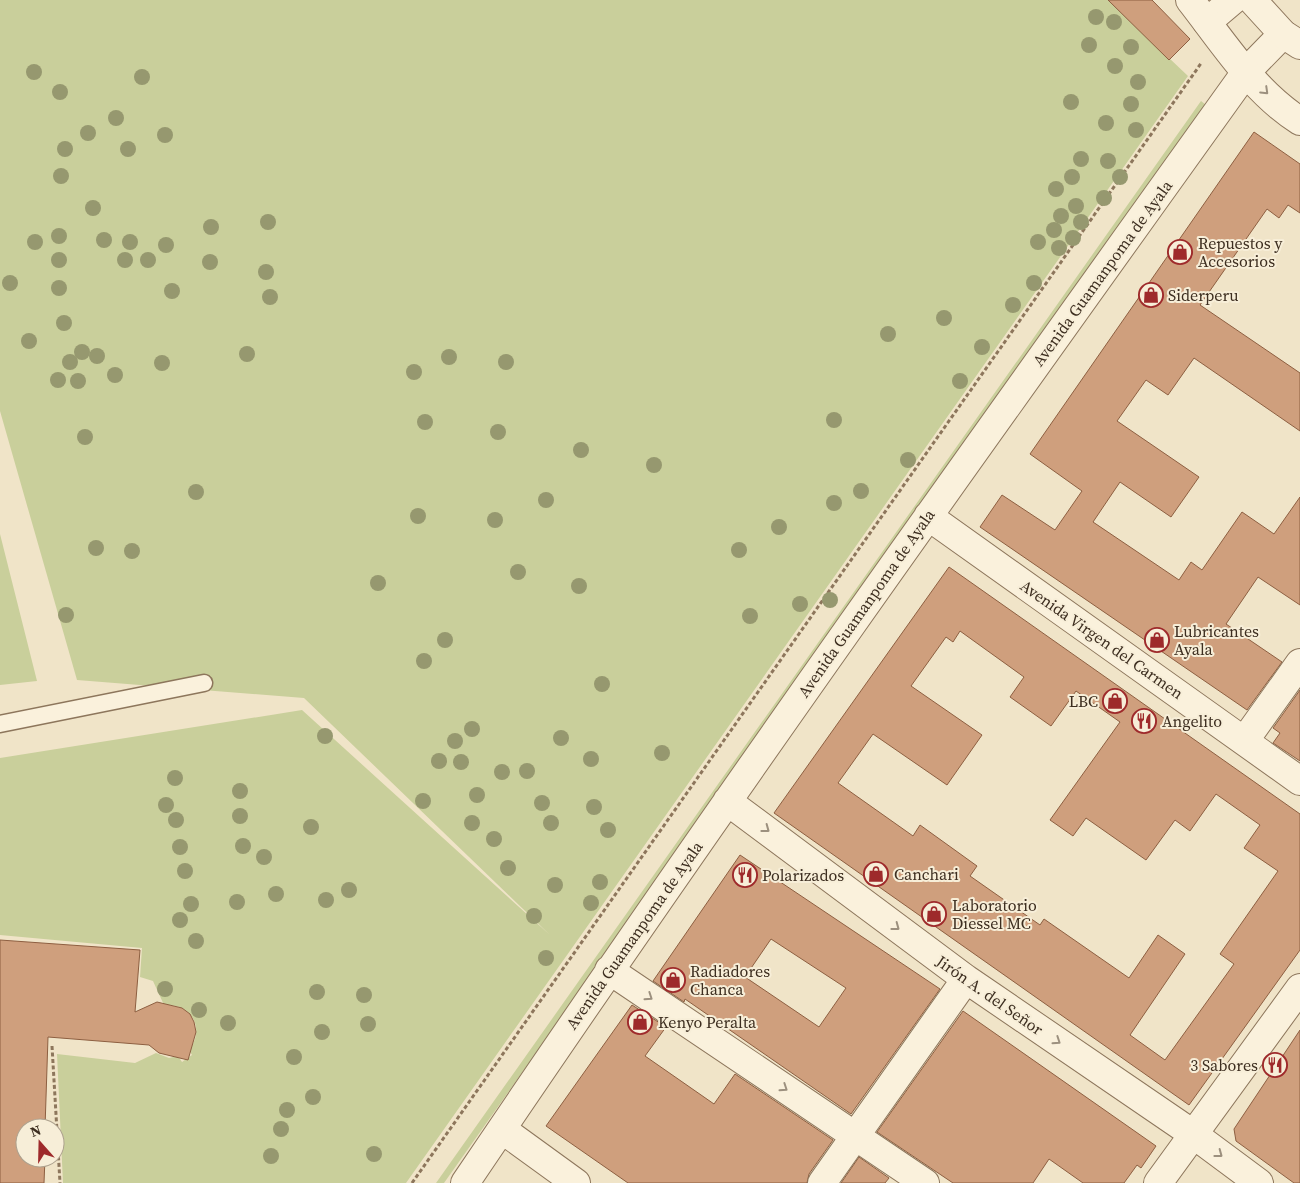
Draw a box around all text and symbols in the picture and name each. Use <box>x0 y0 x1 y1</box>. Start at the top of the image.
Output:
one-way arrow <box>1260 85 1269 94</box>
street label: Avenida Guamanpoma de Ayala <box>1027 175 1178 371</box>
place label: Repuestos y Accesorios <box>1198 232 1283 272</box>
shop icon: Repuestos y Accesorios <box>1167 239 1193 265</box>
shop icon: Siderperu <box>1138 282 1164 308</box>
place label: Siderperu <box>1168 284 1239 306</box>
street label: Avenida Guamanpoma de Ayala <box>792 504 940 702</box>
street label: Avenida Virgen del Carmen <box>1016 574 1188 704</box>
place label: Lubricantes Ayala <box>1174 620 1259 660</box>
shop icon: Lubricantes Ayala <box>1144 627 1170 653</box>
shop icon: LBC <box>1102 688 1128 714</box>
place label: LBC <box>1069 690 1098 712</box>
restaurant icon: Angelito <box>1131 708 1157 734</box>
place label: Angelito <box>1162 710 1222 732</box>
one-way arrow <box>760 824 769 832</box>
street label: Avenida Guamanpoma de Ayala <box>560 836 708 1034</box>
shop icon: Canchari <box>863 861 889 887</box>
restaurant icon: Polarizados <box>732 862 758 888</box>
place label: Canchari <box>894 863 959 885</box>
place label: Polarizados <box>762 864 844 886</box>
place label: Laboratorio Diessel MC <box>952 894 1037 934</box>
shop icon: Laboratorio Diessel MC <box>921 901 947 927</box>
one-way arrow <box>890 921 899 929</box>
street label: Jirón A. del Señor <box>931 949 1048 1040</box>
place label: Radiadores Chanca <box>690 960 770 1000</box>
shop icon: Radiadores Chanca <box>660 967 686 993</box>
one-way arrow <box>643 991 653 1000</box>
shop icon: Kenyo Peralta <box>627 1009 653 1035</box>
place label: Kenyo Peralta <box>658 1011 757 1033</box>
one-way arrow <box>1051 1035 1061 1044</box>
restaurant icon: 3 Sabores <box>1262 1052 1288 1078</box>
place label: 3 Sabores <box>1190 1054 1258 1076</box>
one-way arrow <box>779 1081 788 1091</box>
north arrow <box>15 1118 65 1168</box>
text: N <box>27 1120 44 1142</box>
one-way arrow <box>1213 1148 1222 1156</box>

